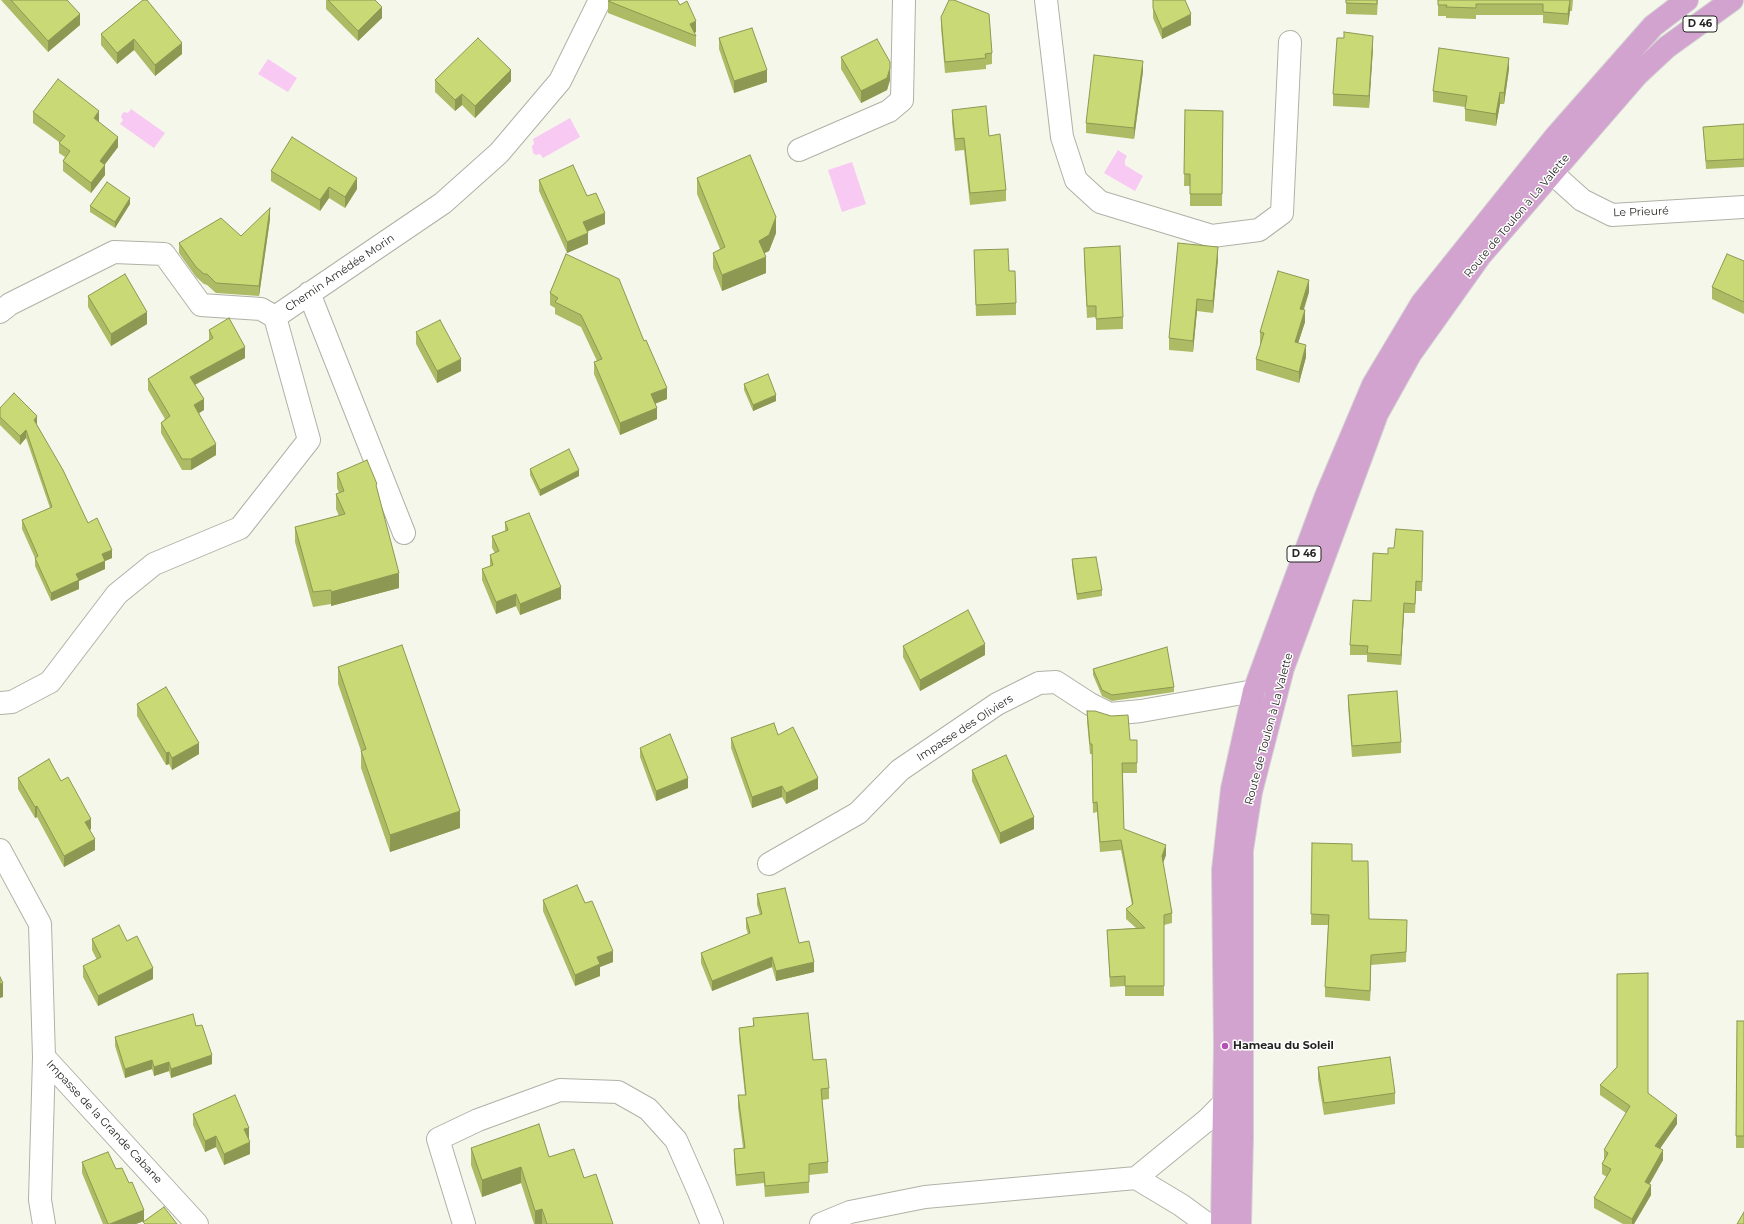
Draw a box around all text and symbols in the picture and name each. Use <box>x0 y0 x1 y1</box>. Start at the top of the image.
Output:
road number: D 46 <box>1683 16 1717 32</box>
street label: Route de Toulon à La Valette <box>1462 152 1572 280</box>
street label: Le Prieuré <box>1613 204 1669 220</box>
street label: Chemin Amédée Morin <box>283 232 397 314</box>
road number: D 46 <box>1287 546 1321 562</box>
street label: Route de Toulon à La Valette <box>1242 652 1296 806</box>
street label: Impasse des Oliviers <box>914 692 1016 764</box>
place label: Hameau du Soleil <box>1233 1039 1334 1053</box>
marker: Hameau du Soleil <box>1220 1041 1230 1051</box>
street label: Impasse de la Grande Cabane <box>43 1058 165 1186</box>

